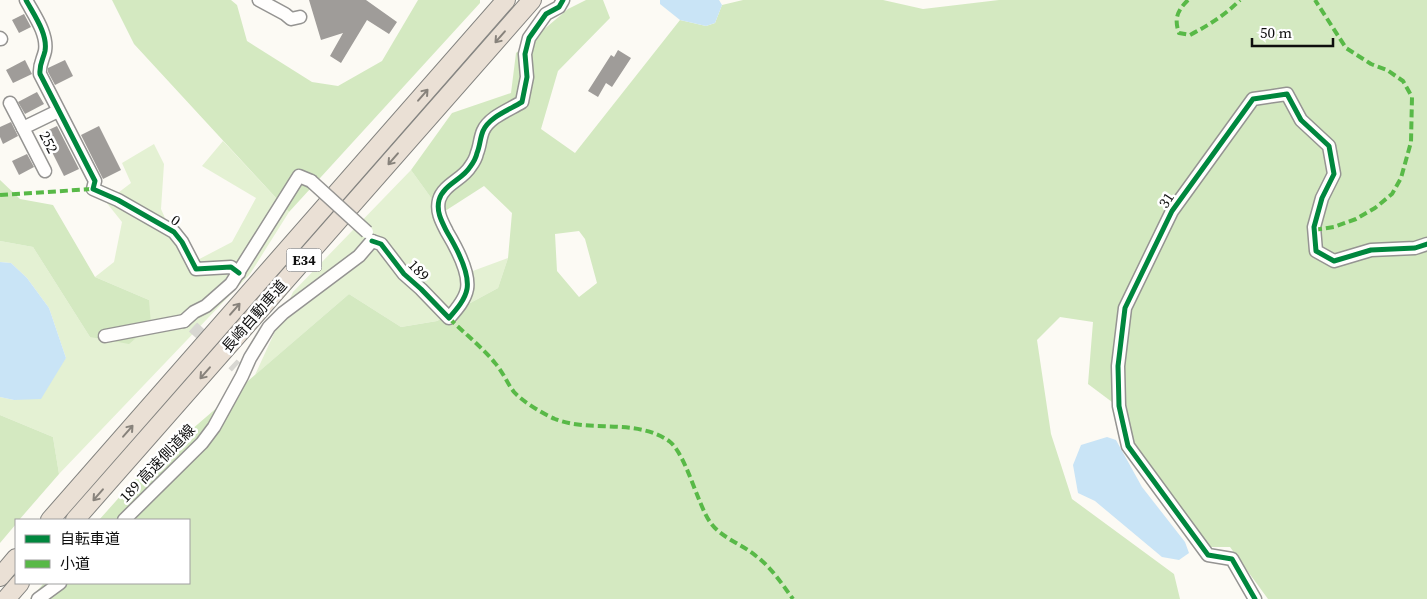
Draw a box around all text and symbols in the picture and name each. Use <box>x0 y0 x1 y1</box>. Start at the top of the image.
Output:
scale bar <box>1252 15 1333 47</box>
text: 50 m <box>1260 22 1292 43</box>
one-way arrow <box>494 30 506 43</box>
one-way arrow <box>417 88 429 101</box>
street label: 252 <box>35 127 63 157</box>
one-way arrow <box>387 152 399 165</box>
street label: 31 <box>1153 188 1179 212</box>
street label: 0 <box>167 209 185 231</box>
road number: E34 <box>286 248 322 272</box>
street label: 189 <box>404 255 434 285</box>
street label: 長崎自動車道 <box>217 275 291 357</box>
one-way arrow <box>229 302 241 315</box>
one-way arrow <box>199 366 211 379</box>
street label: 189 高速側道線 <box>114 419 200 507</box>
one-way arrow <box>122 425 133 438</box>
one-way arrow <box>92 488 103 501</box>
legend <box>15 519 190 584</box>
text: 自転車道 <box>60 528 120 549</box>
text: 小道 <box>60 553 90 574</box>

